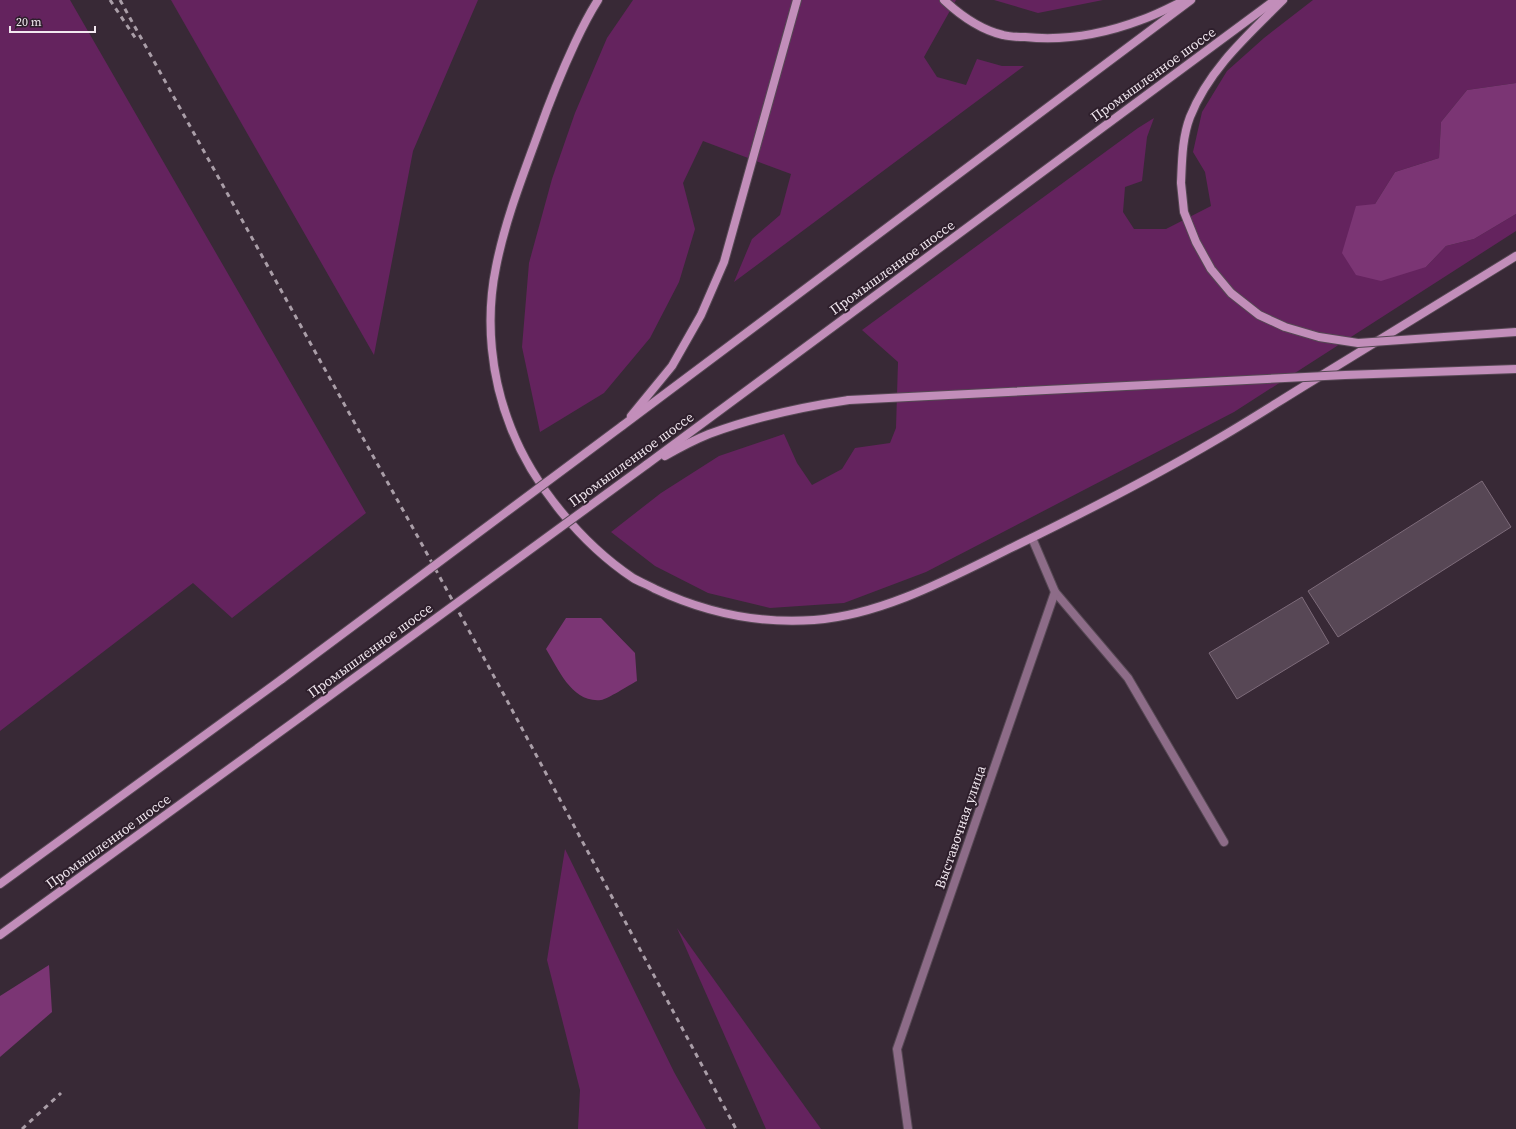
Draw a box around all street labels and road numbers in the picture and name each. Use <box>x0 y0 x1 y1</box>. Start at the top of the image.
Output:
street label: Промышленное шоссе <box>1086 22 1220 126</box>
street label: Промышленное шоссе <box>825 215 959 319</box>
street label: Промышленное шоссе <box>564 407 698 511</box>
street label: Промышленное шоссе <box>303 598 437 702</box>
street label: Выставочная улица <box>930 762 991 891</box>
street label: Промышленное шоссе <box>41 789 175 893</box>

